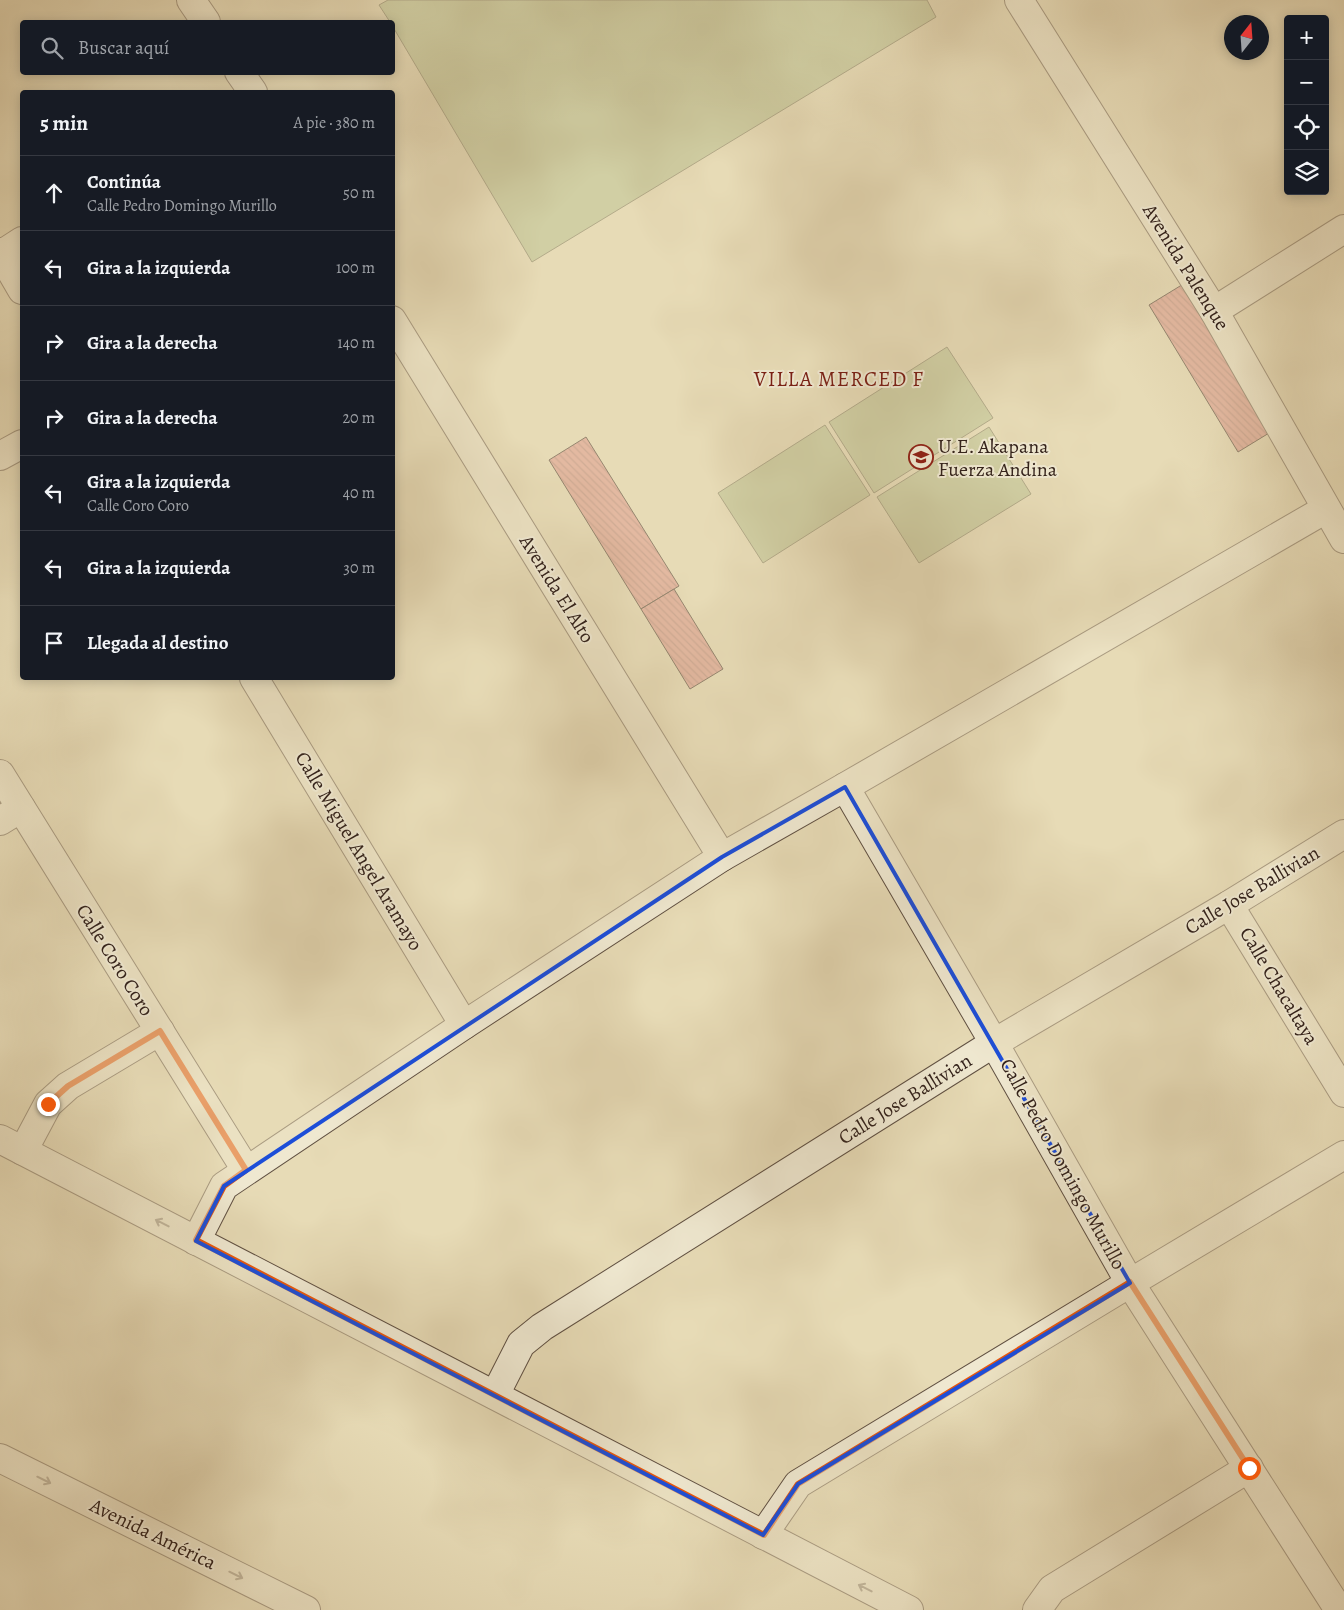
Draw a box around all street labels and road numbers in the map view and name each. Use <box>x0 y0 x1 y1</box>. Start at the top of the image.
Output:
street label: Avenida Palenque <box>1136 198 1236 335</box>
street label: Avenida El Alto <box>512 529 601 648</box>
street label: Calle Miguel Angel Aramayo <box>289 746 429 956</box>
street label: Calle Jose Ballivian <box>1180 839 1324 941</box>
street label: Calle Coro Coro <box>70 899 160 1021</box>
street label: Calle Chacaltaya <box>1233 922 1325 1051</box>
street label: Calle Jose Ballivian <box>833 1047 977 1151</box>
street label: Calle Pedro Domingo Murillo <box>994 1054 1132 1274</box>
street label: Avenida América <box>85 1491 221 1577</box>

